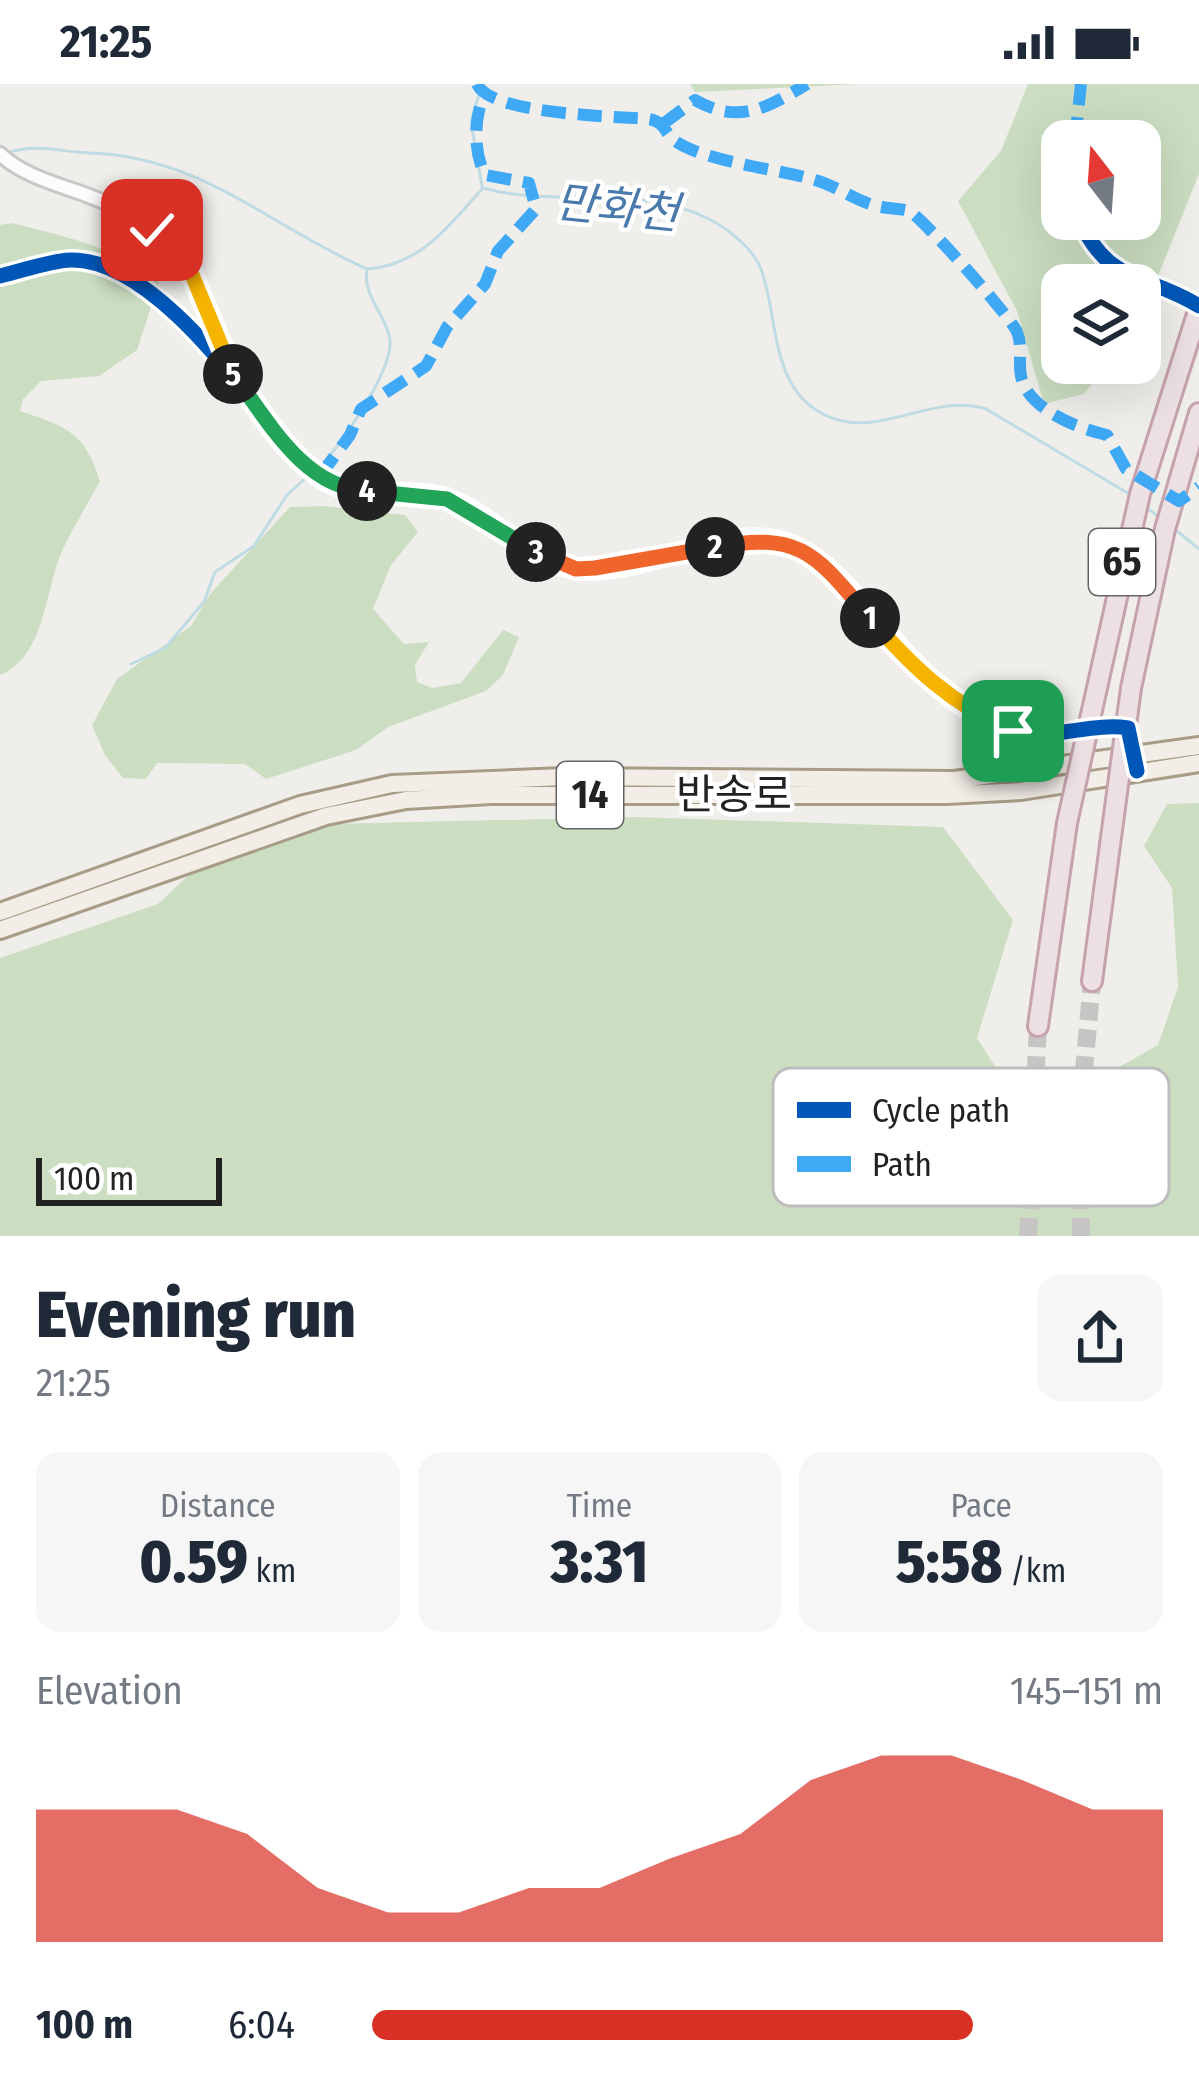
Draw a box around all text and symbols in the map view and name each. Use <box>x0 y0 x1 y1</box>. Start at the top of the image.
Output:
text: 21:25 <box>60 15 152 69</box>
north arrow <box>1041 120 1161 240</box>
map controls <box>1041 120 1161 384</box>
water label: 만화천 <box>552 175 686 242</box>
pin <box>101 179 203 281</box>
icon: check <box>119 197 185 263</box>
button: layers <box>1041 264 1161 384</box>
pin: 5 <box>203 344 263 404</box>
text: 5 <box>225 354 241 394</box>
pin: 4 <box>337 461 397 521</box>
text: 4 <box>359 471 375 511</box>
pin: 2 <box>685 517 745 577</box>
pin: 3 <box>506 522 566 582</box>
text: 2 <box>707 527 723 567</box>
road number: 65 <box>1089 529 1155 595</box>
text: 3 <box>528 532 544 572</box>
pin: 1 <box>840 588 900 648</box>
text: 1 <box>863 598 877 638</box>
pin <box>962 680 1064 782</box>
icon: arrive <box>980 698 1046 764</box>
road number: 14 <box>557 762 623 828</box>
street label: 반송로 <box>676 770 792 820</box>
legend <box>773 1068 1169 1206</box>
text: Cycle path <box>872 1091 1010 1131</box>
text: Path <box>872 1145 932 1185</box>
scale bar <box>36 1152 222 1205</box>
text: 100 m <box>54 1159 134 1199</box>
text: Evening run <box>36 1275 356 1354</box>
button: share <box>1037 1275 1163 1401</box>
text: 21:25 <box>36 1360 111 1406</box>
text: Distance <box>160 1486 276 1526</box>
text: Time <box>567 1486 632 1526</box>
text: Pace <box>950 1486 1012 1526</box>
text: 0.59 <box>139 1526 248 1598</box>
text: 3:31 <box>551 1526 648 1598</box>
text: 5:58 <box>896 1526 1003 1598</box>
text: km <box>248 1551 296 1591</box>
text: /km <box>1003 1551 1067 1591</box>
text: Elevation <box>36 1668 183 1714</box>
text: 145–151 m <box>1010 1668 1163 1714</box>
text: 100 m <box>36 2002 133 2048</box>
text: 6:04 <box>228 2002 295 2048</box>

